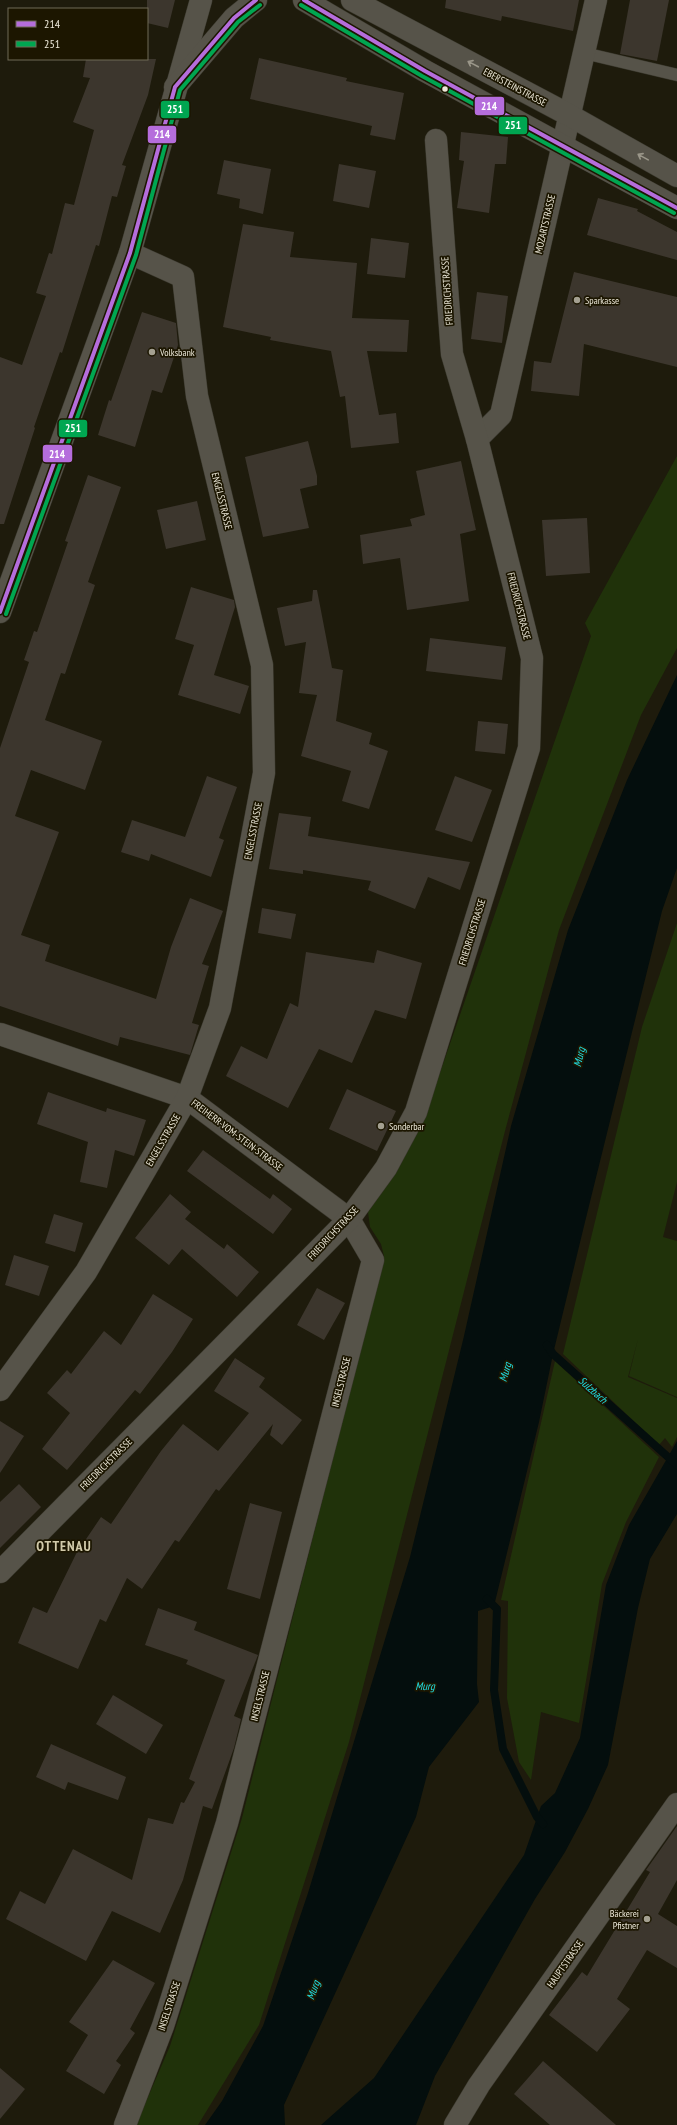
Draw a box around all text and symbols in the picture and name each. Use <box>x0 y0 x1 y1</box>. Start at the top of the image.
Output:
legend <box>8 8 148 60</box>
text: 214 <box>44 16 61 31</box>
text: 251 <box>44 36 60 51</box>
one-way arrow <box>467 60 479 68</box>
street label: EBERSTEINSTRASSE <box>481 65 549 109</box>
unlabelled marker <box>440 84 450 94</box>
line badge: 214 <box>474 96 505 116</box>
text: 214 <box>481 99 498 113</box>
line badge: 251 <box>160 100 190 119</box>
text: 251 <box>167 102 183 116</box>
line badge: 251 <box>498 116 528 135</box>
text: 251 <box>505 118 521 132</box>
line badge: 214 <box>147 125 177 144</box>
text: 214 <box>154 127 171 141</box>
one-way arrow <box>637 153 649 160</box>
street label: MOZARTSTRASSE <box>532 193 558 255</box>
street label: FRIEDRICHSTRASSE <box>438 256 456 326</box>
place label: Sparkasse <box>585 294 619 307</box>
marker: Sparkasse <box>572 295 582 305</box>
place label: Volksbank <box>159 346 195 359</box>
marker: Volksbank <box>147 347 157 357</box>
line badge: 251 <box>58 419 88 438</box>
text: 251 <box>65 421 81 435</box>
line badge: 214 <box>42 444 73 463</box>
text: 214 <box>49 447 66 461</box>
street label: ENGELSSTRASSE <box>209 471 235 531</box>
street label: FRIEDRICHSTRASSE <box>504 571 534 641</box>
street label: ENGELSSTRASSE <box>241 801 265 861</box>
street label: FRIEDRICHSTRASSE <box>456 897 488 967</box>
water label: Murg <box>570 1045 588 1068</box>
street label: FREIHERR-VOM-STEIN-STRASSE <box>189 1096 285 1174</box>
street label: ENGELSSTRASSE <box>143 1112 183 1168</box>
place label: Sonderbar <box>389 1120 425 1133</box>
marker: Sonderbar <box>376 1121 386 1131</box>
street label: FRIEDRICHSTRASSE <box>305 1203 361 1263</box>
street label: INSELSTRASSE <box>328 1356 354 1408</box>
water label: Murg <box>496 1360 515 1383</box>
water label: Sulzbach <box>576 1373 611 1407</box>
street label: FRIEDRICHSTRASSE <box>77 1435 135 1493</box>
district label: OTTENAU <box>36 1537 92 1555</box>
street label: INSELSTRASSE <box>247 1670 273 1722</box>
water label: Murg <box>415 1679 436 1693</box>
place label: Bäckerei Pfistner <box>610 1907 639 1932</box>
marker: Bäckerei Pfistner <box>642 1914 652 1924</box>
street label: HAUPTSTRASSE <box>544 1938 586 1990</box>
water label: Murg <box>303 1977 323 2002</box>
street label: INSELSTRASSE <box>155 1980 183 2032</box>

